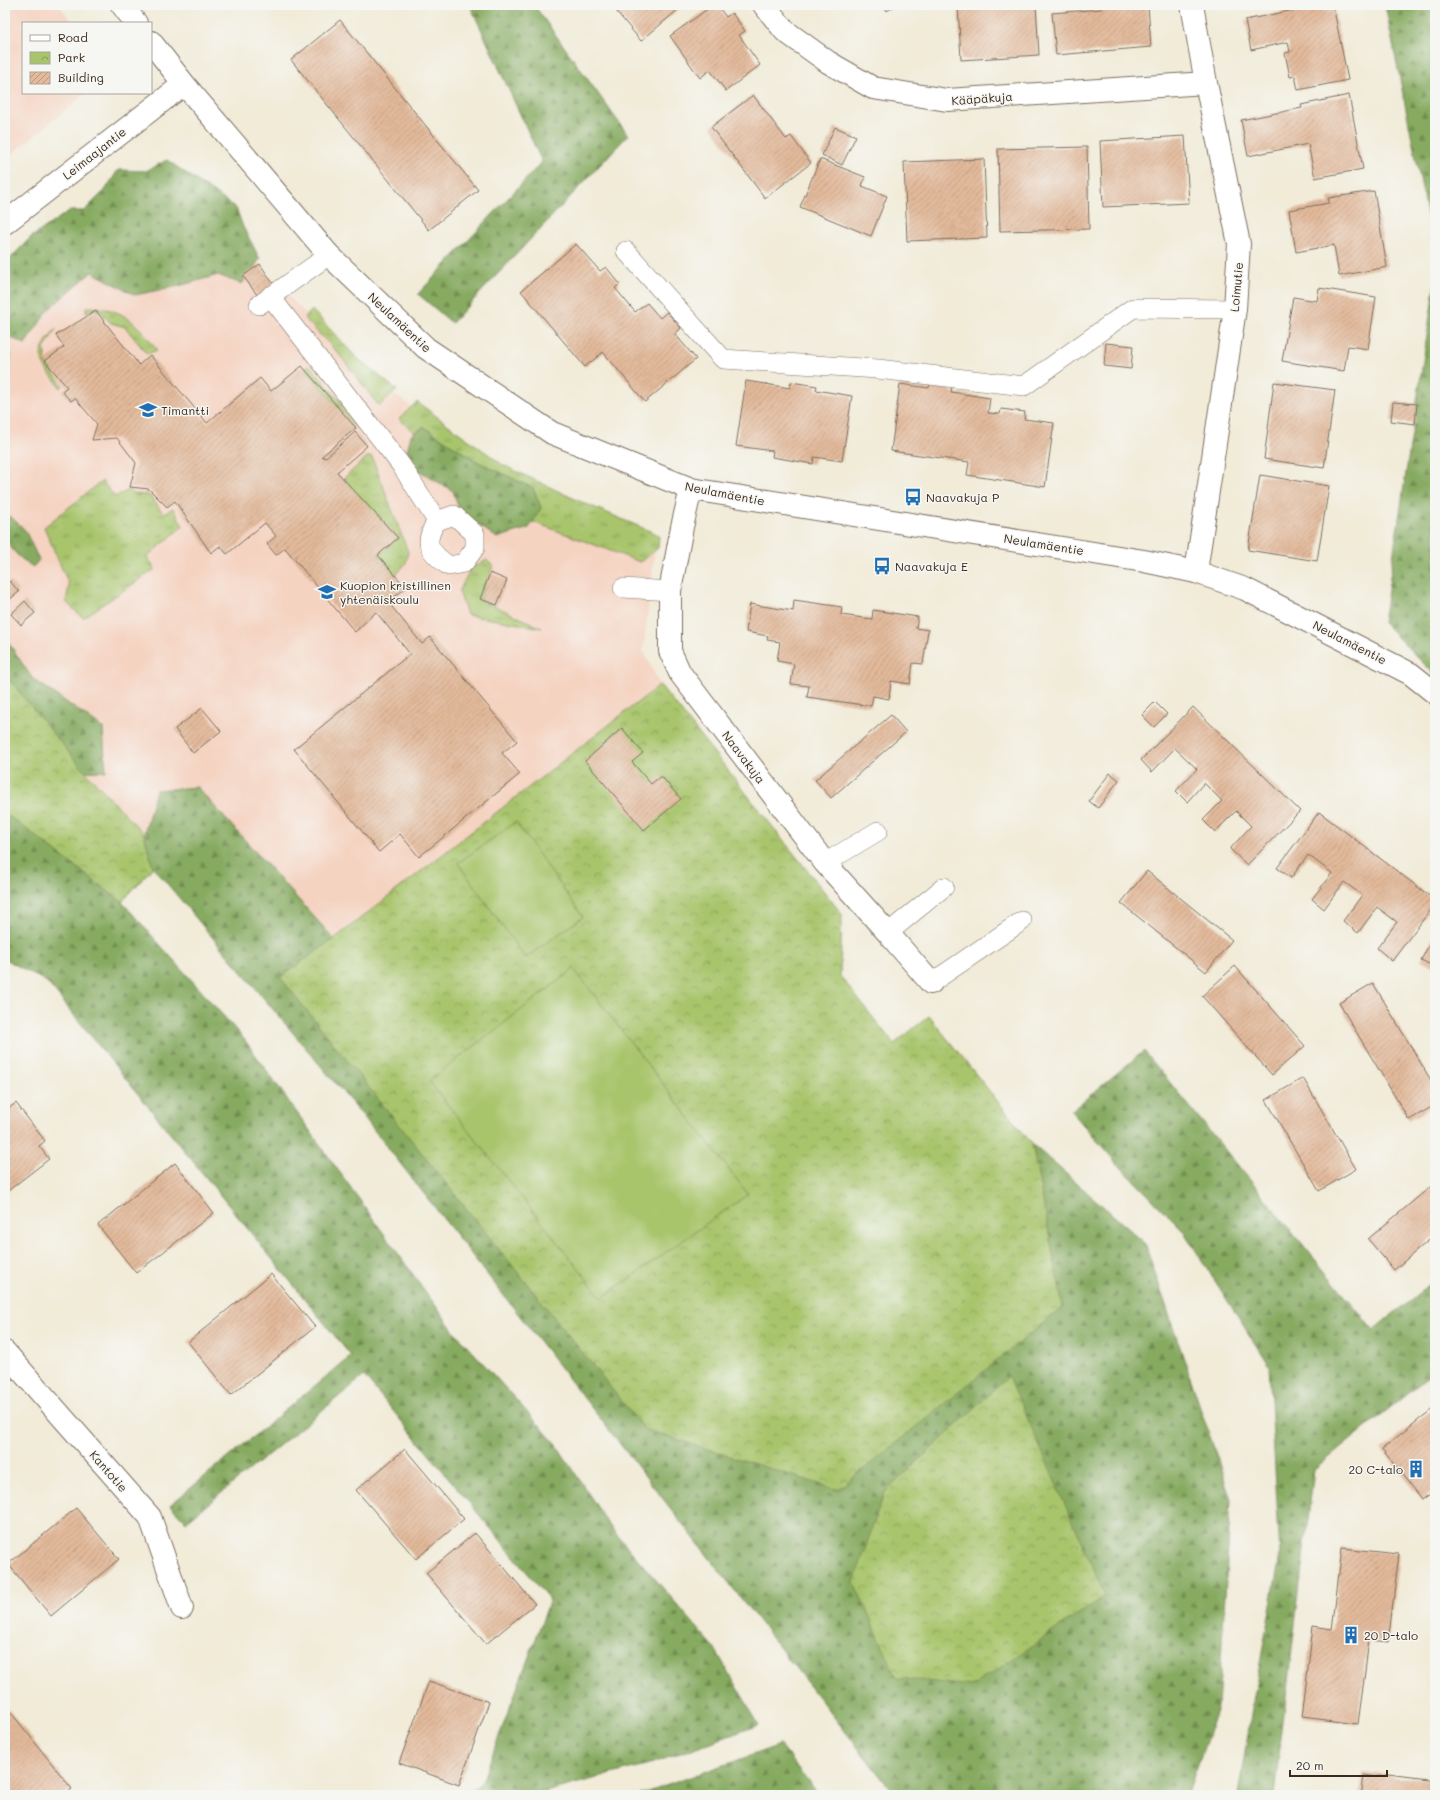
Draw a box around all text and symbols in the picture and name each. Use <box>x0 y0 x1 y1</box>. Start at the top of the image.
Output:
legend <box>22 22 152 94</box>
text: Road <box>58 29 88 45</box>
text: Park <box>58 49 85 65</box>
text: Building <box>58 69 104 85</box>
street label: Kääpäkuja <box>951 88 1013 108</box>
street label: Leimaajantie <box>59 123 129 183</box>
street label: Loimutie <box>1226 262 1246 312</box>
street label: Neulamäentie <box>365 289 435 355</box>
school or university icon: Timantti <box>138 400 158 420</box>
place label: Timantti <box>161 402 209 418</box>
street label: Neulamäentie <box>684 477 766 509</box>
bus stop icon: Naavakuja P <box>903 487 923 507</box>
place label: Naavakuja P <box>926 489 999 505</box>
street label: Neulamäentie <box>1003 530 1085 558</box>
bus stop icon: Naavakuja E <box>872 556 892 576</box>
place label: Naavakuja E <box>895 558 968 574</box>
place label: Kuopion kristillinen yhtenäiskoulu <box>340 577 451 607</box>
school or university icon: Kuopion kristillinen yhtenäiskoulu <box>317 582 337 602</box>
street label: Neulamäentie <box>1310 617 1390 667</box>
street label: Naavakuja <box>719 727 769 787</box>
street label: Kantotie <box>86 1447 132 1495</box>
building icon: 20 C-talo <box>1406 1459 1426 1479</box>
place label: 20 C-talo <box>1349 1461 1403 1477</box>
building icon: 20 D-talo <box>1341 1625 1361 1645</box>
place label: 20 D-talo <box>1364 1627 1418 1643</box>
scale bar <box>1290 1752 1387 1778</box>
text: 20 m <box>1296 1757 1324 1773</box>

